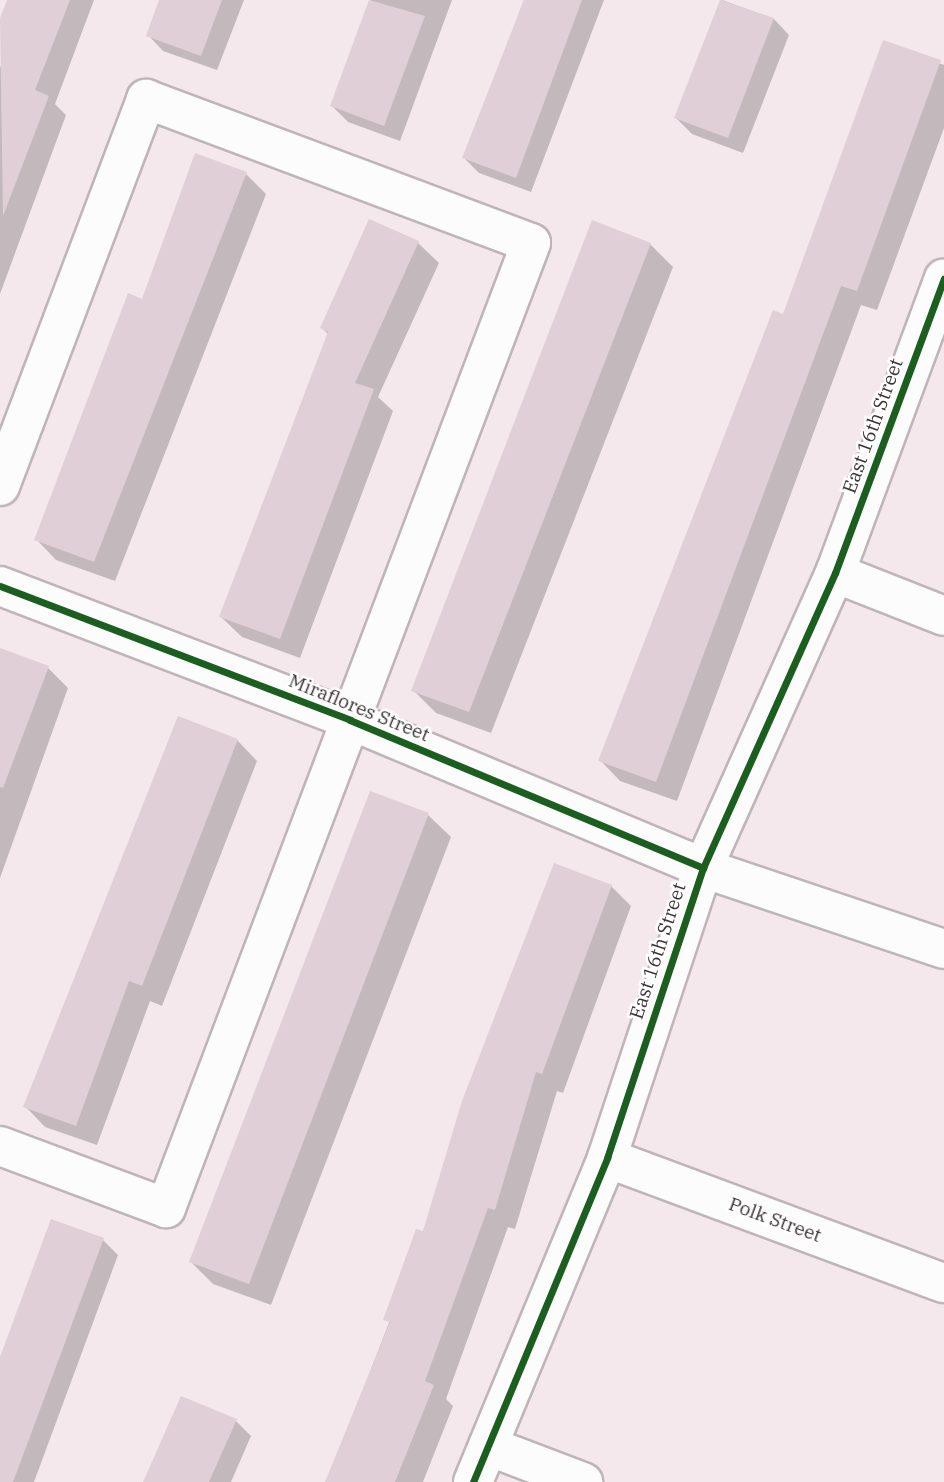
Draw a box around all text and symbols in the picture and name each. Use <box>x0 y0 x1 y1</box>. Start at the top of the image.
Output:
street label: East 16th Street <box>838 355 908 497</box>
street label: Miraflores Street <box>285 669 433 747</box>
street label: East 16th Street <box>625 880 691 1022</box>
street label: Polk Street <box>726 1193 824 1247</box>

